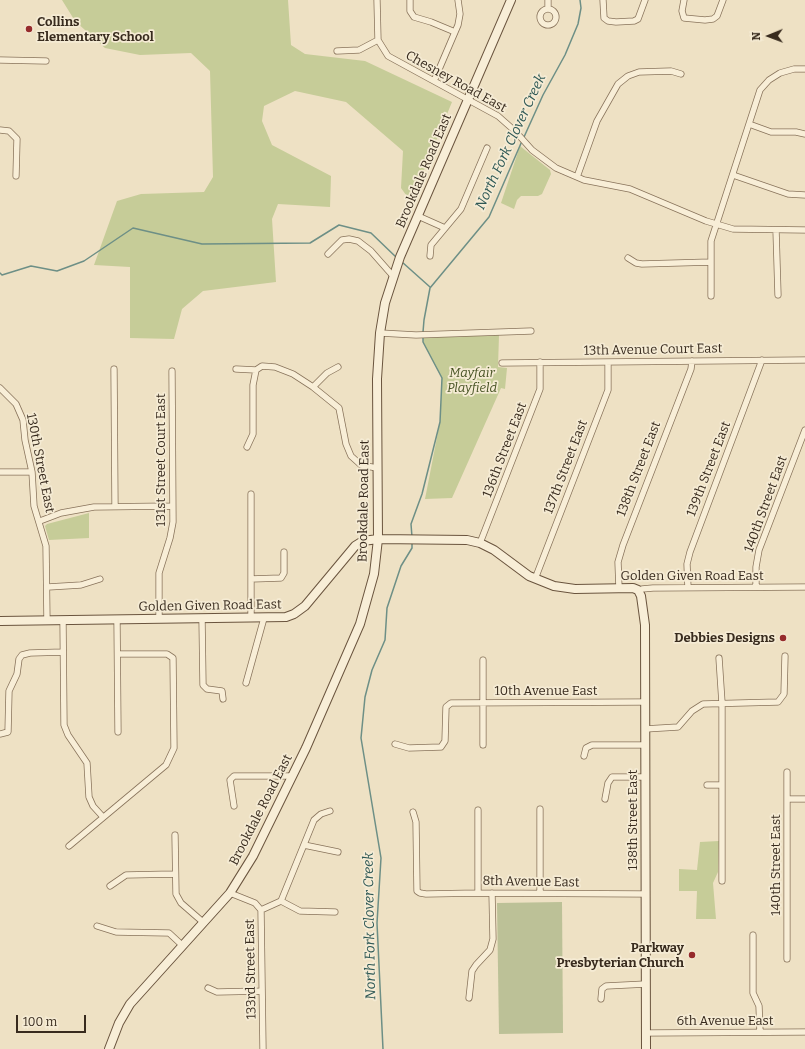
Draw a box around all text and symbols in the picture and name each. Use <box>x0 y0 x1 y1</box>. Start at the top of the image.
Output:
place label: Collins Elementary School <box>37 14 154 45</box>
north arrow <box>749 16 789 56</box>
marker: Collins Elementary School <box>24 24 34 34</box>
text: N <box>750 32 763 41</box>
street label: Chesney Road East <box>403 48 509 116</box>
water label: North Fork Clover Creek <box>472 72 550 212</box>
street label: Brookdale Road East <box>393 112 455 230</box>
street label: 13th Avenue Court East <box>584 341 722 359</box>
park label: Mayfair Playfield <box>447 365 497 396</box>
street label: 131st Street Court East <box>153 393 169 527</box>
street label: 136th Street East <box>480 400 530 500</box>
street label: 130th Street East <box>23 412 57 514</box>
street label: 137th Street East <box>541 418 591 516</box>
street label: 138th Street East <box>614 419 664 519</box>
street label: 139th Street East <box>684 419 734 519</box>
street label: Brookdale Road East <box>355 440 373 562</box>
street label: 140th Street East <box>741 454 791 554</box>
street label: Golden Given Road East <box>620 568 764 584</box>
street label: Golden Given Road East <box>138 597 282 615</box>
place label: Debbies Designs <box>674 630 775 646</box>
marker: Debbies Designs <box>778 633 788 643</box>
street label: 10th Avenue East <box>494 683 598 699</box>
street label: Brookdale Road East <box>226 752 296 868</box>
street label: 138th Street East <box>625 770 641 870</box>
street label: 140th Street East <box>768 814 784 916</box>
water label: North Fork Clover Creek <box>360 852 380 1000</box>
street label: 8th Avenue East <box>482 873 580 891</box>
street label: 133rd Street East <box>242 919 260 1019</box>
place label: Parkway Presbyterian Church <box>556 940 684 971</box>
marker: Parkway Presbyterian Church <box>687 950 697 960</box>
scale bar <box>18 1007 88 1033</box>
street label: 6th Avenue East <box>676 1013 774 1029</box>
text: 100 m <box>23 1015 57 1029</box>

